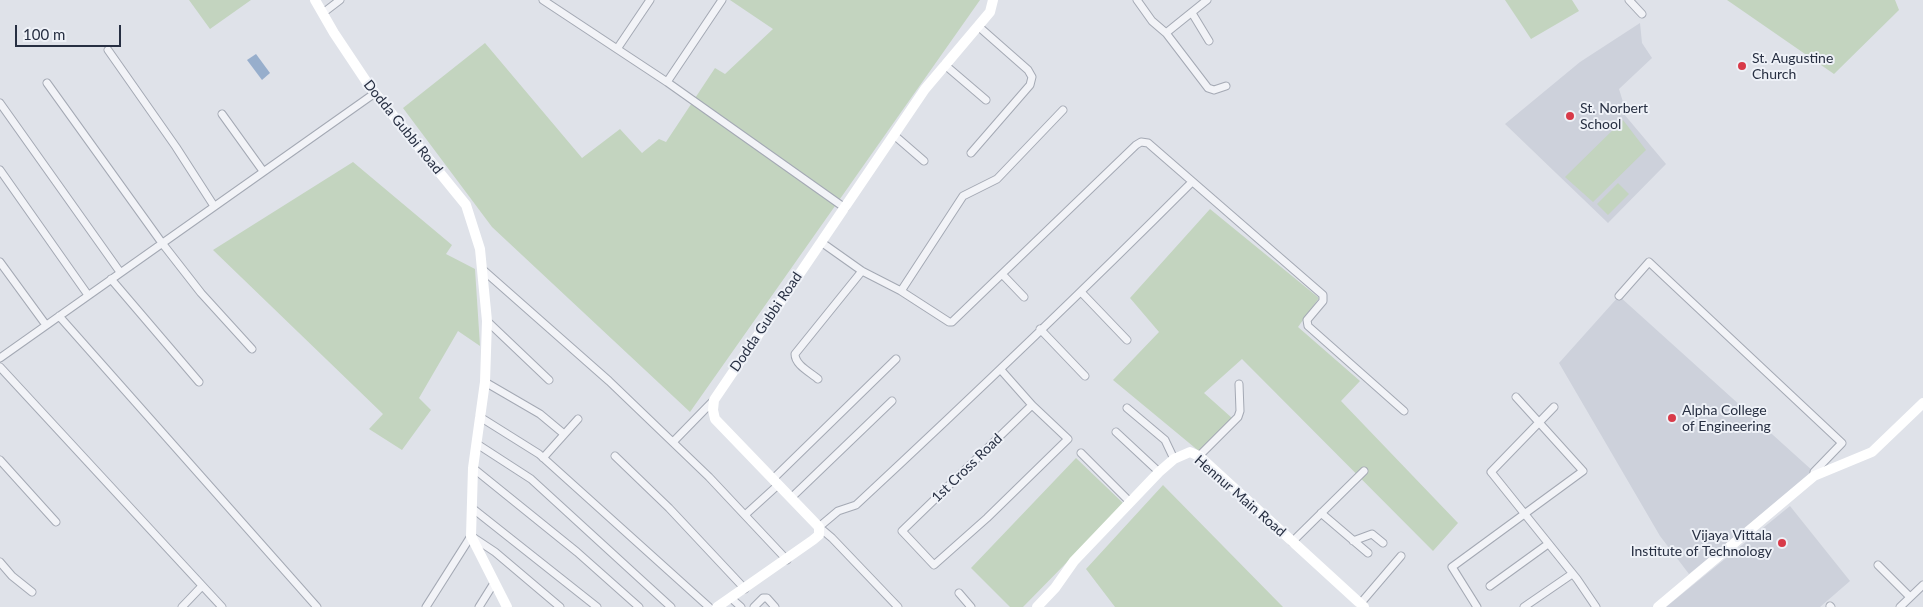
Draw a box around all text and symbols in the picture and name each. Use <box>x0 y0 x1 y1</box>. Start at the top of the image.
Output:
scale bar <box>18 15 124 47</box>
text: 100 m <box>23 25 65 43</box>
place label: St. Augustine Church <box>1752 50 1833 82</box>
marker: St. Augustine Church <box>1736 60 1748 72</box>
street label: Dodda Gubbi Road <box>360 77 446 177</box>
place label: St. Norbert School <box>1580 100 1648 132</box>
marker: St. Norbert School <box>1564 110 1576 122</box>
street label: Dodda Gubbi Road <box>727 269 805 375</box>
place label: Alpha College of Engineering <box>1682 402 1771 434</box>
marker: Alpha College of Engineering <box>1666 412 1678 424</box>
street label: 1st Cross Road <box>928 430 1006 506</box>
street label: Hennur Main Road <box>1191 452 1289 540</box>
place label: Vijaya Vittala Institute of Technology <box>1631 527 1772 560</box>
marker: Vijaya Vittala Institute of Technology <box>1776 537 1788 549</box>

